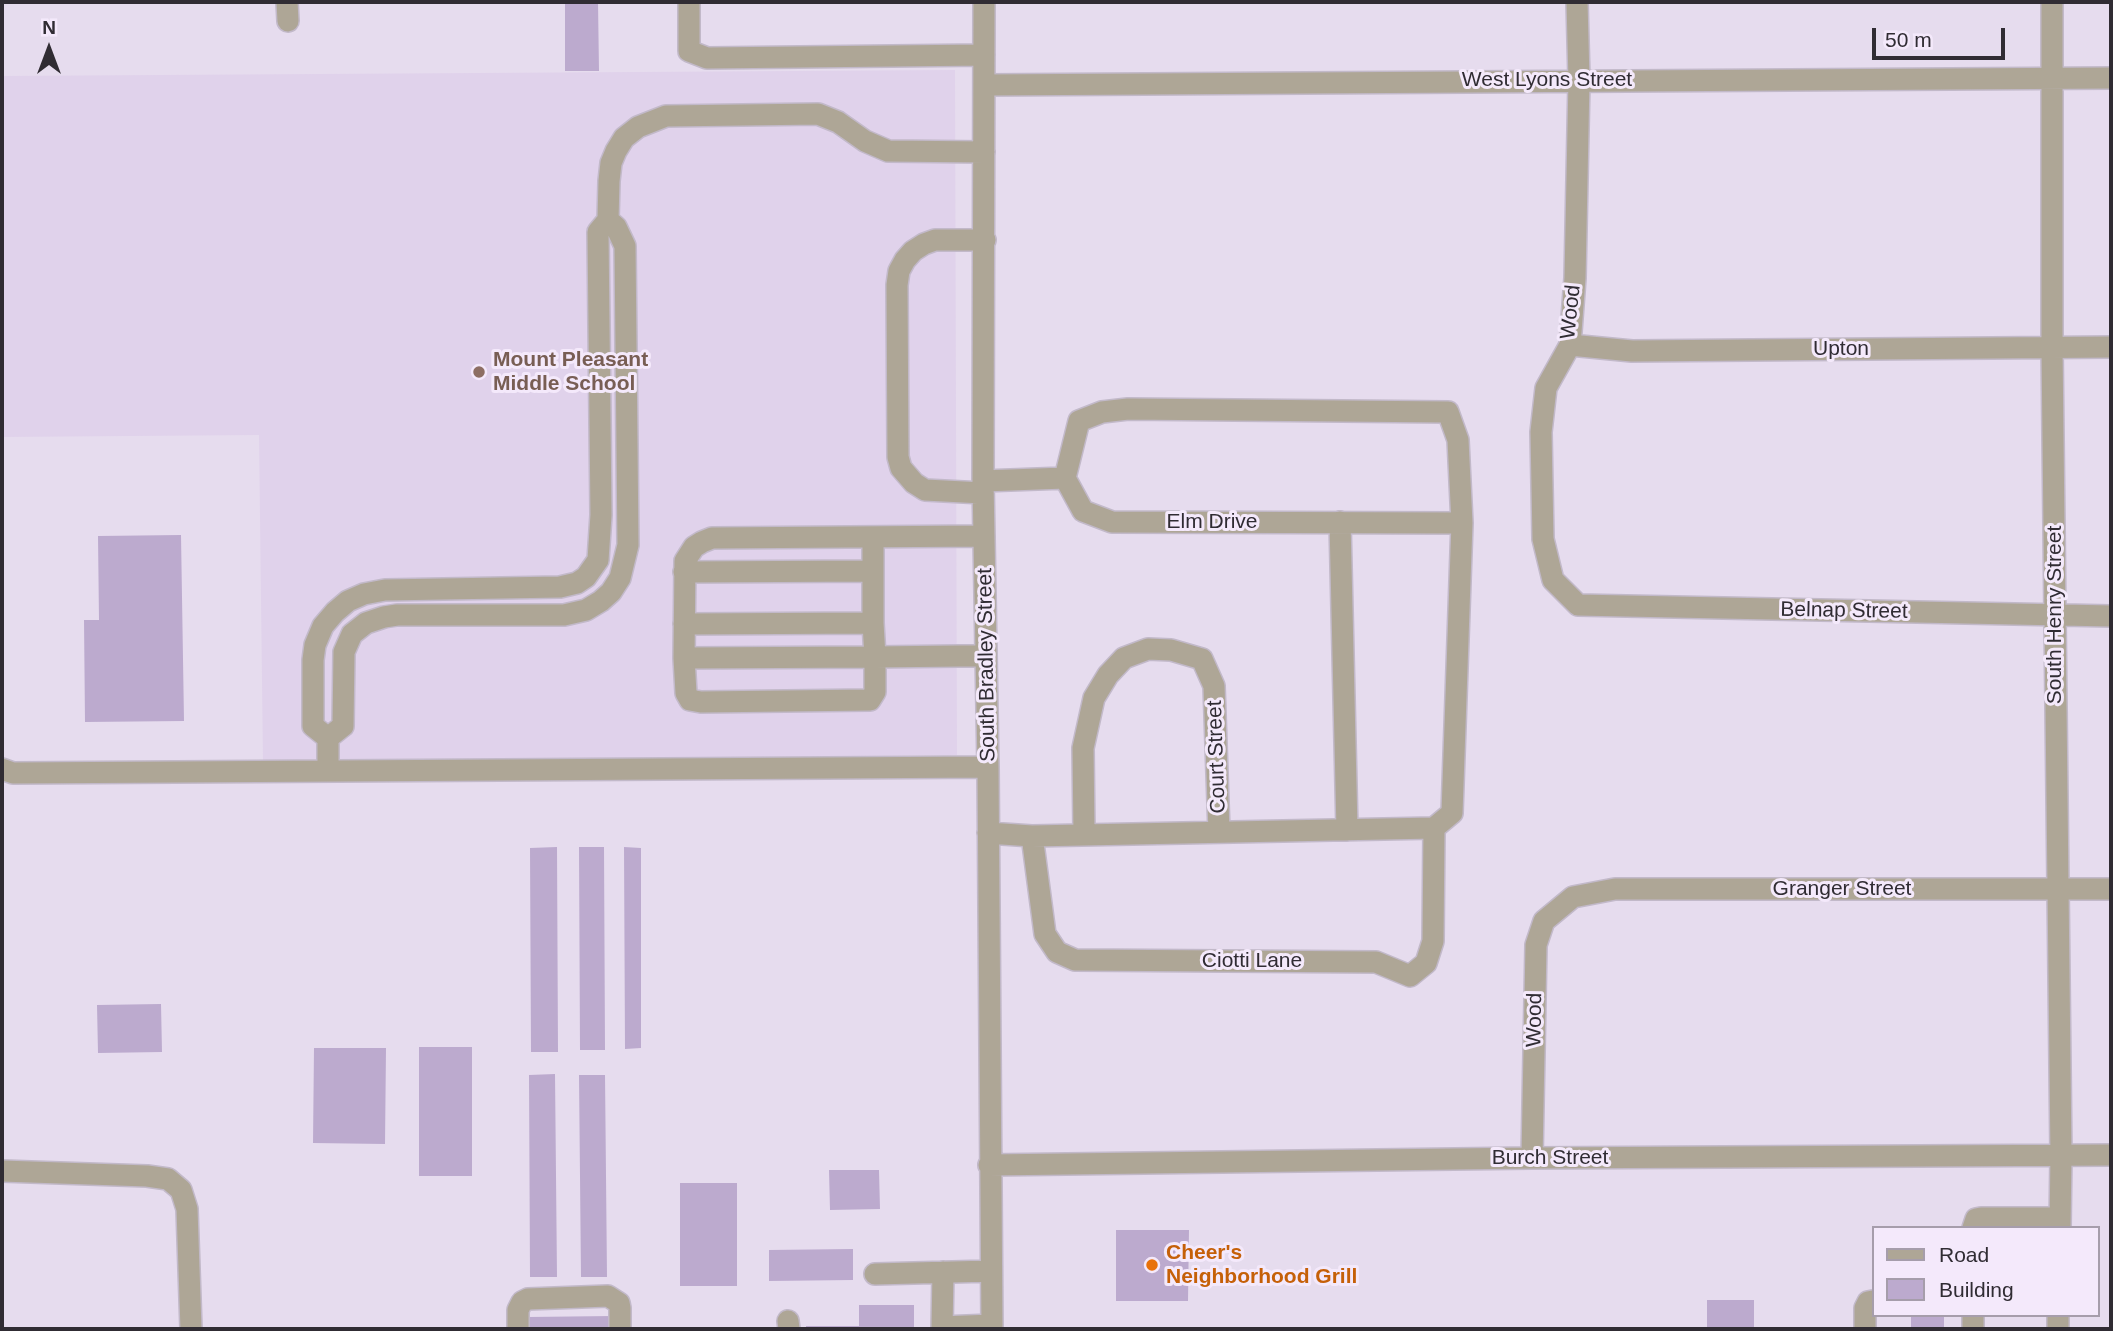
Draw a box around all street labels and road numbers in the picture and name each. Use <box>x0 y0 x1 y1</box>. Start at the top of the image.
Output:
street label: West Lyons Street <box>1462 67 1632 93</box>
street label: Wood <box>1556 284 1586 340</box>
street label: Upton <box>1813 336 1869 362</box>
street label: Elm Drive <box>1166 509 1258 535</box>
street label: South Henry Street <box>2042 526 2068 704</box>
street label: South Bradley Street <box>973 568 1001 762</box>
street label: Belnap Street <box>1780 597 1908 625</box>
street label: Court Street <box>1202 700 1232 814</box>
street label: Granger Street <box>1773 876 1911 902</box>
street label: Ciotti Lane <box>1202 948 1302 974</box>
street label: Wood <box>1522 993 1548 1047</box>
street label: Burch Street <box>1492 1145 1608 1171</box>

